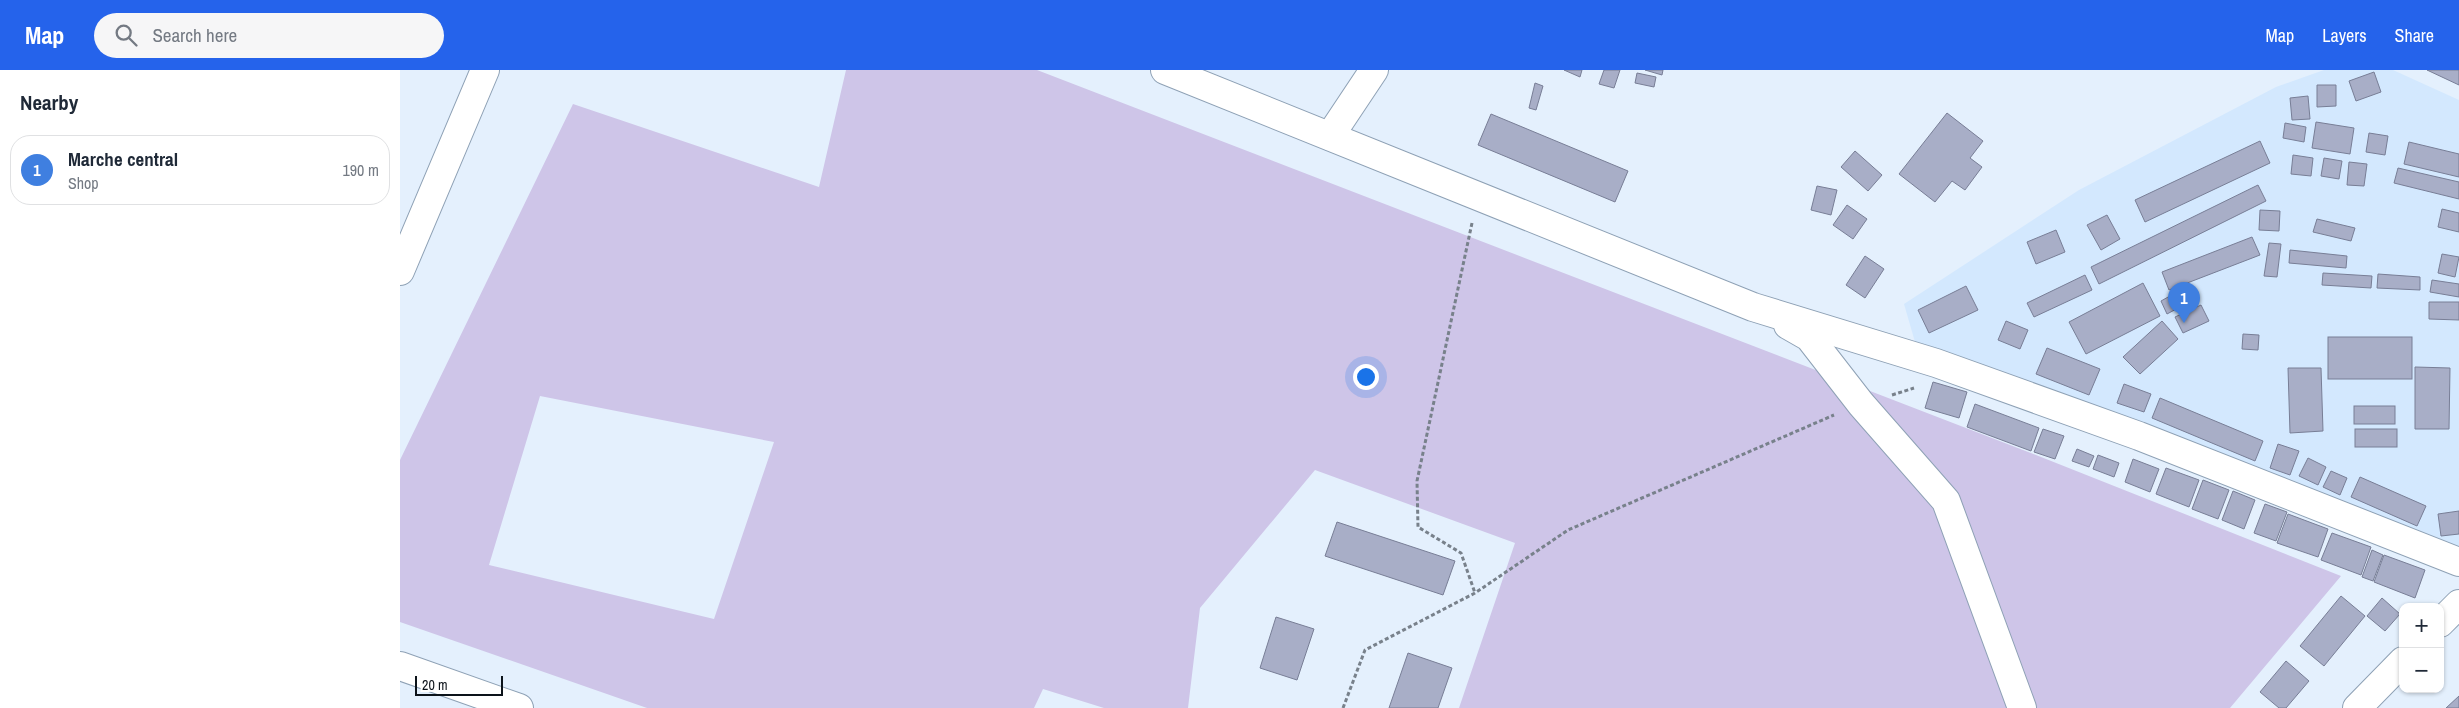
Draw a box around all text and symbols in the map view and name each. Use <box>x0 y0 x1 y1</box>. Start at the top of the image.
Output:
search box <box>94 13 444 58</box>
text: Map <box>25 19 64 51</box>
icon: search <box>112 21 140 49</box>
text: Search here <box>152 22 237 48</box>
text: Map <box>2266 23 2294 48</box>
text: Layers <box>2322 23 2367 48</box>
text: Share <box>2395 23 2434 48</box>
text: Nearby <box>20 88 78 117</box>
text: Marche central <box>68 146 178 172</box>
text: 1 <box>33 159 41 181</box>
text: 190 m <box>343 159 379 181</box>
text: Shop <box>68 172 99 194</box>
pin: 1 <box>2168 282 2200 323</box>
your location <box>1353 364 1379 390</box>
map controls <box>2399 603 2444 693</box>
button: + <box>2399 603 2444 648</box>
button: − <box>2399 648 2444 693</box>
scale bar <box>415 673 502 696</box>
text: 20 m <box>422 676 448 694</box>

